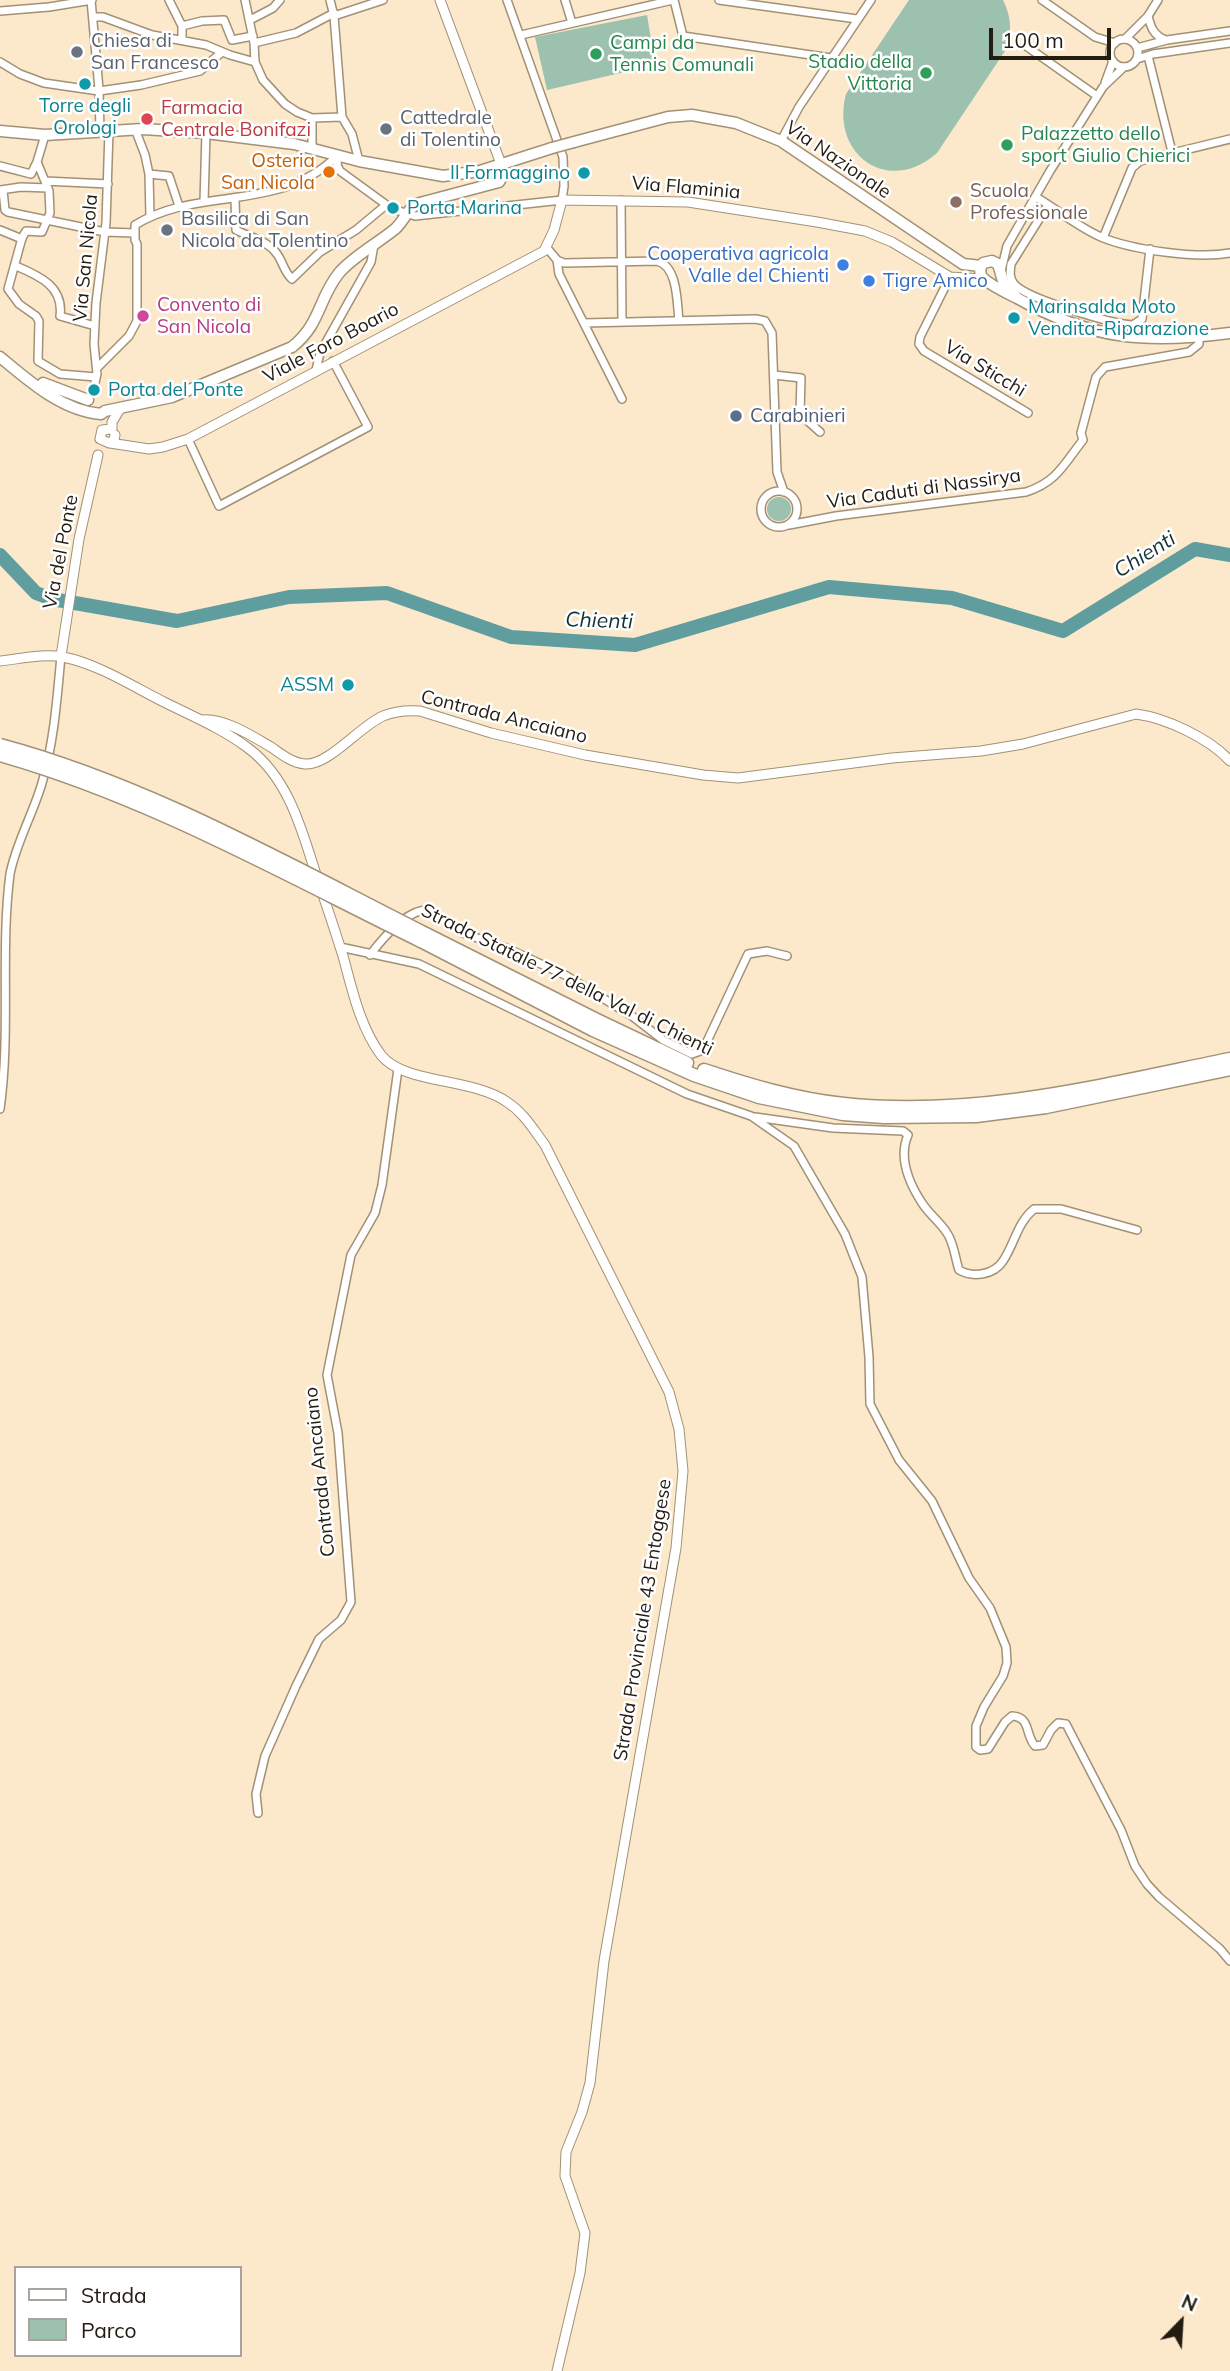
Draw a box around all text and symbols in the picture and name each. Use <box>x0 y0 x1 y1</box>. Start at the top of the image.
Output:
scale bar <box>992 14 1114 58</box>
text: 100 m <box>1002 27 1064 53</box>
place label: Chiesa di San Francesco <box>91 30 219 74</box>
place label: Campi da Tennis Comunali <box>610 32 754 76</box>
marker: Chiesa di San Francesco <box>69 44 85 60</box>
marker: Campi da Tennis Comunali <box>588 46 604 62</box>
place label: Stadio della Vittoria <box>808 51 912 95</box>
marker: Stadio della Vittoria <box>918 65 934 81</box>
marker: Torre degli Orologi <box>77 76 93 92</box>
place label: Torre degli Orologi <box>39 95 131 139</box>
place label: Farmacia Centrale Bonifazi <box>161 97 311 141</box>
place label: Cattedrale di Tolentino <box>400 107 501 151</box>
marker: Farmacia Centrale Bonifazi <box>139 111 155 127</box>
street label: Via Nazionale <box>781 116 895 204</box>
marker: Cattedrale di Tolentino <box>378 121 394 137</box>
place label: Palazzetto dello sport Giulio Chierici <box>1021 123 1190 167</box>
marker: Palazzetto dello sport Giulio Chierici <box>999 137 1015 153</box>
place label: Osteria San Nicola <box>221 150 315 194</box>
place label: Il Formaggino <box>450 162 570 184</box>
marker: Osteria San Nicola <box>321 164 337 180</box>
marker: Il Formaggino <box>576 165 592 181</box>
street label: Via Flaminia <box>631 172 741 204</box>
place label: Scuola Professionale <box>970 180 1088 224</box>
street label: Via San Nicola <box>69 193 103 323</box>
marker: Scuola Professionale <box>948 194 964 210</box>
place label: Porta Marina <box>407 197 522 219</box>
marker: Porta Marina <box>385 200 401 216</box>
place label: Basilica di San Nicola da Tolentino <box>181 208 348 252</box>
marker: Basilica di San Nicola da Tolentino <box>159 222 175 238</box>
place label: Cooperativa agricola Valle del Chienti <box>647 243 829 287</box>
marker: Cooperativa agricola Valle del Chienti <box>835 257 851 273</box>
place label: Tigre Amico <box>883 270 988 292</box>
marker: Tigre Amico <box>861 273 877 289</box>
place label: Convento di San Nicola <box>157 294 261 338</box>
place label: Marinsalda Moto Vendita-Riparazione <box>1028 296 1209 340</box>
street label: Viale Foro Boario <box>259 298 403 388</box>
marker: Convento di San Nicola <box>135 308 151 324</box>
marker: Marinsalda Moto Vendita-Riparazione <box>1006 310 1022 326</box>
street label: Via Sticchi <box>940 336 1030 402</box>
place label: Porta del Ponte <box>108 379 243 401</box>
marker: Porta del Ponte <box>86 382 102 398</box>
place label: Carabinieri <box>750 405 846 427</box>
marker: Carabinieri <box>728 408 744 424</box>
street label: Via Caduti di Nassirya <box>826 464 1022 514</box>
street label: Via del Ponte <box>39 493 83 611</box>
water label: Chienti <box>1110 526 1180 584</box>
water label: Chienti <box>565 607 633 635</box>
place label: ASSM <box>280 674 334 696</box>
marker: ASSM <box>340 677 356 693</box>
street label: Contrada Ancaiano <box>418 685 590 749</box>
street label: Strada Statale 77 della Val di Chienti <box>417 899 717 1061</box>
street label: Contrada Ancaiano <box>300 1386 340 1558</box>
street label: Strada Provinciale 43 Entoggese <box>609 1477 677 1763</box>
legend <box>14 2266 242 2357</box>
text: Strada <box>81 2282 147 2308</box>
north arrow <box>1146 2287 1216 2357</box>
text: N <box>1178 2289 1201 2317</box>
text: Parco <box>81 2317 136 2343</box>

